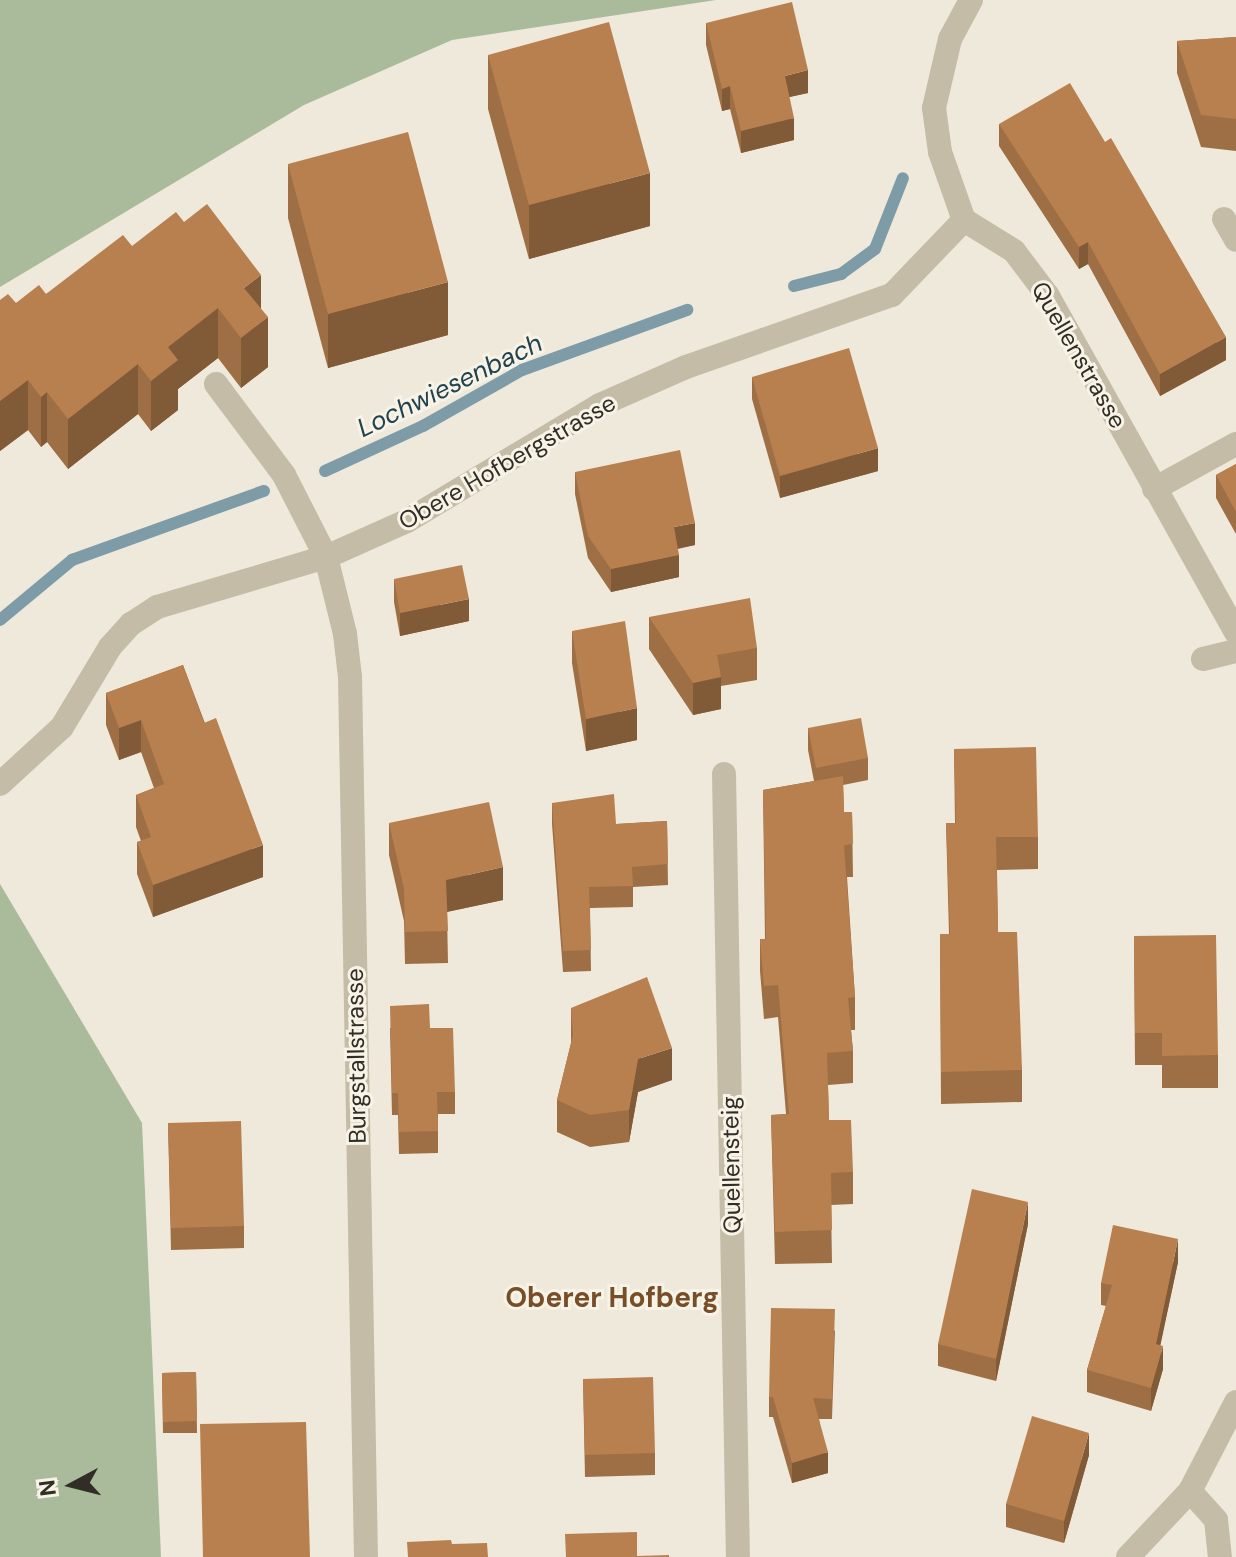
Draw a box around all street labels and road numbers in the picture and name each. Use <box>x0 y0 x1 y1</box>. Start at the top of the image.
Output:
street label: Quellenstrasse <box>1025 276 1133 434</box>
street label: Obere Hofbergstrasse <box>393 388 621 536</box>
street label: Burgstallstrasse <box>340 968 372 1144</box>
street label: Quellensteig <box>715 1096 747 1234</box>

